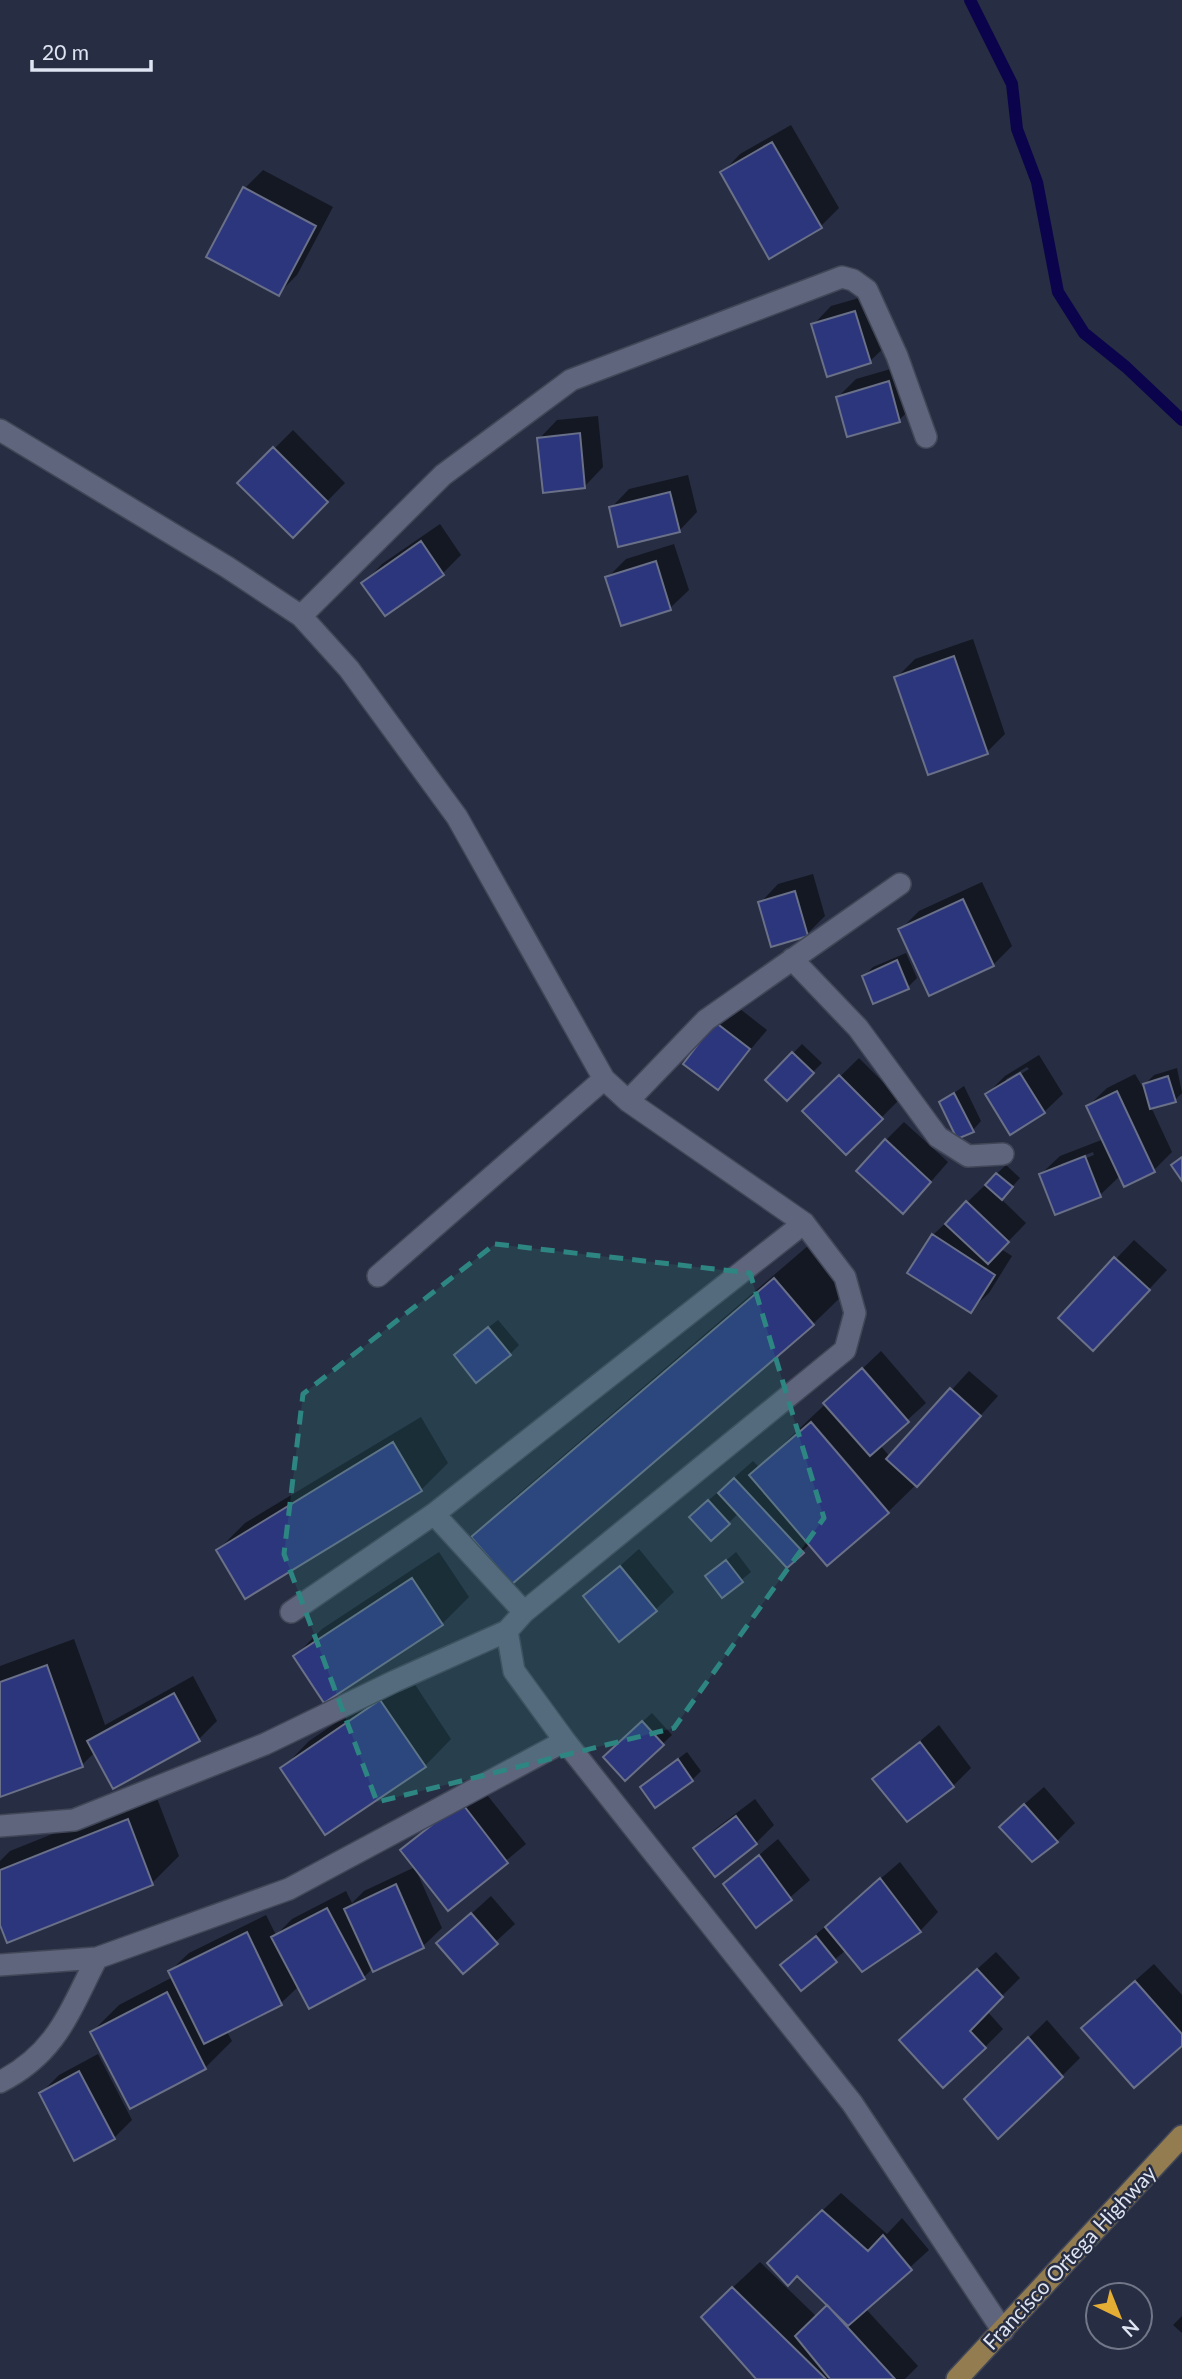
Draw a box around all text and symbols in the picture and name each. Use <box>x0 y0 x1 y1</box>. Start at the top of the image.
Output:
scale bar <box>32 28 150 72</box>
text: 20 m <box>42 39 89 64</box>
street label: Francisco Ortega Highway <box>977 2160 1161 2354</box>
north arrow <box>1084 2281 1154 2351</box>
text: N <box>1118 2315 1144 2342</box>

